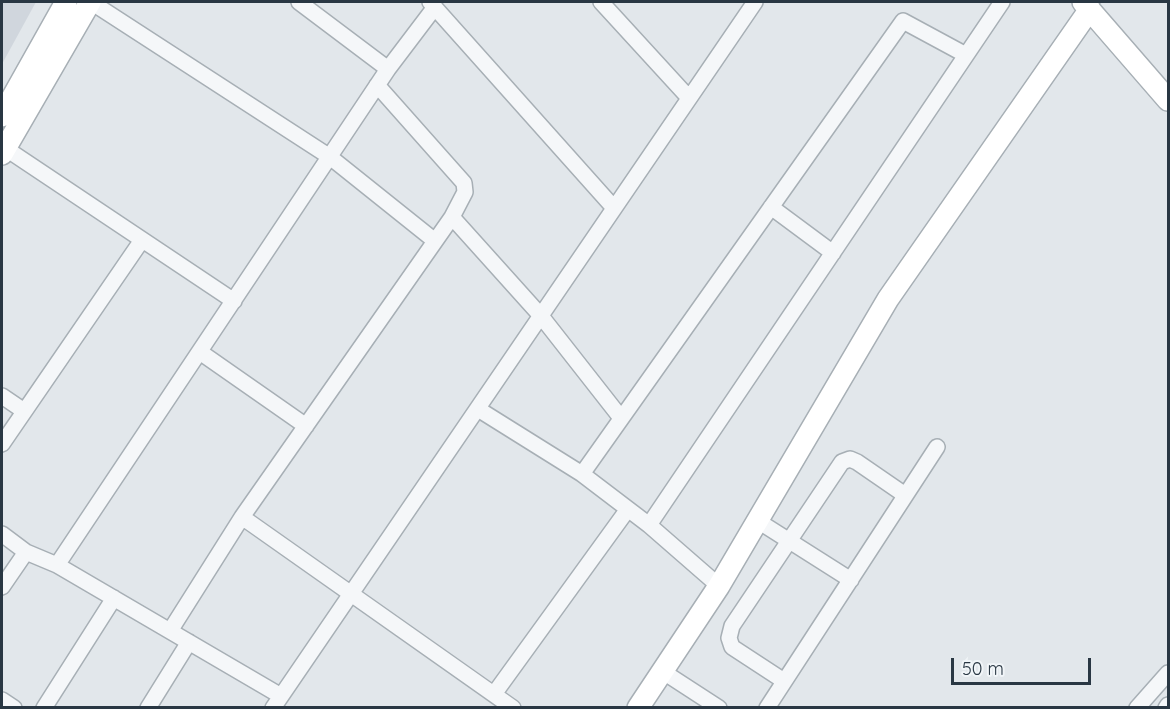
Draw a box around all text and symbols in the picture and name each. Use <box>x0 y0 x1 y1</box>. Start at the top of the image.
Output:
scale bar <box>954 646 1094 684</box>
text: 50 m <box>962 657 1004 680</box>

